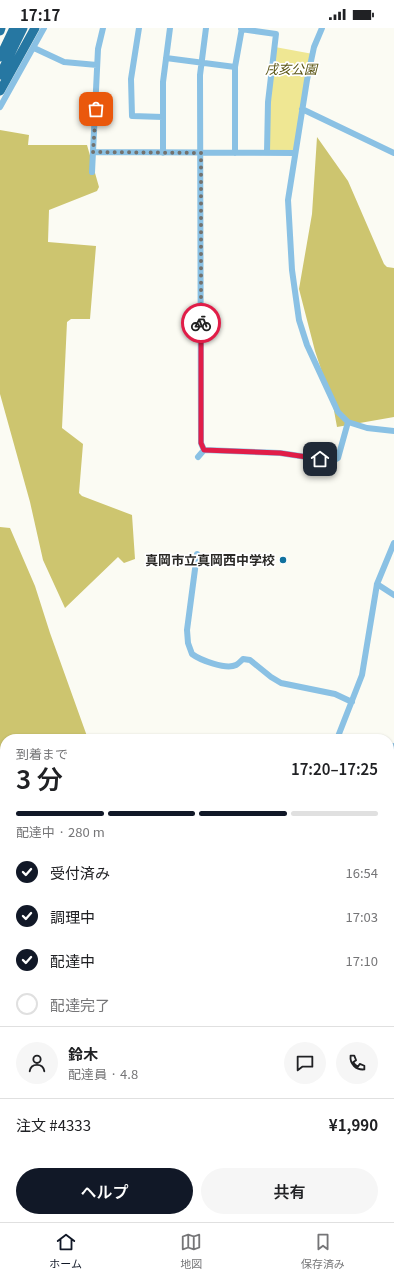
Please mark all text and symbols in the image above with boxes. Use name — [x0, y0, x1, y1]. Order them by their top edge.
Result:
text: 17:17 — [20, 4, 60, 25]
park label: 戌亥公園 — [265, 59, 319, 78]
pin — [79, 92, 113, 126]
icon: bag — [85, 98, 107, 120]
courier — [181, 303, 221, 343]
icon: bike — [190, 312, 212, 334]
pin — [303, 442, 337, 476]
icon: home — [309, 448, 331, 470]
place label: 真岡市立真岡西中学校 — [145, 550, 275, 569]
marker: 真岡市立真岡西中学校 — [278, 555, 288, 565]
text: 到着まで — [16, 744, 68, 763]
text: 17:20–17:25 — [291, 758, 378, 779]
text: 3 分 — [16, 759, 63, 796]
text: 配達中 · 280 m — [16, 822, 105, 841]
icon: check — [16, 861, 38, 883]
text: 受付済み — [50, 862, 110, 883]
text: 16:54 — [346, 863, 378, 882]
icon: check — [16, 905, 38, 927]
text: 調理中 — [50, 906, 95, 927]
text: 17:03 — [346, 907, 378, 926]
icon: check — [16, 949, 38, 971]
text: 配達中 — [50, 950, 95, 971]
text: 17:10 — [346, 951, 378, 970]
text: 配達完了 — [50, 994, 110, 1015]
button: person — [16, 1042, 58, 1084]
button: chat — [284, 1042, 326, 1084]
button: phone — [336, 1042, 378, 1084]
text: 鈴木 — [68, 1043, 98, 1064]
text: 配達員 · 4.8 — [68, 1064, 138, 1083]
text: 注文 #4333 — [16, 1114, 91, 1135]
text: ¥1,990 — [329, 1114, 378, 1135]
button: ヘルプ — [16, 1168, 193, 1214]
button: 共有 — [201, 1168, 378, 1214]
tab: ホーム — [49, 1231, 82, 1271]
tab: 地図 — [180, 1231, 202, 1271]
tab: 保存済み — [301, 1231, 345, 1271]

